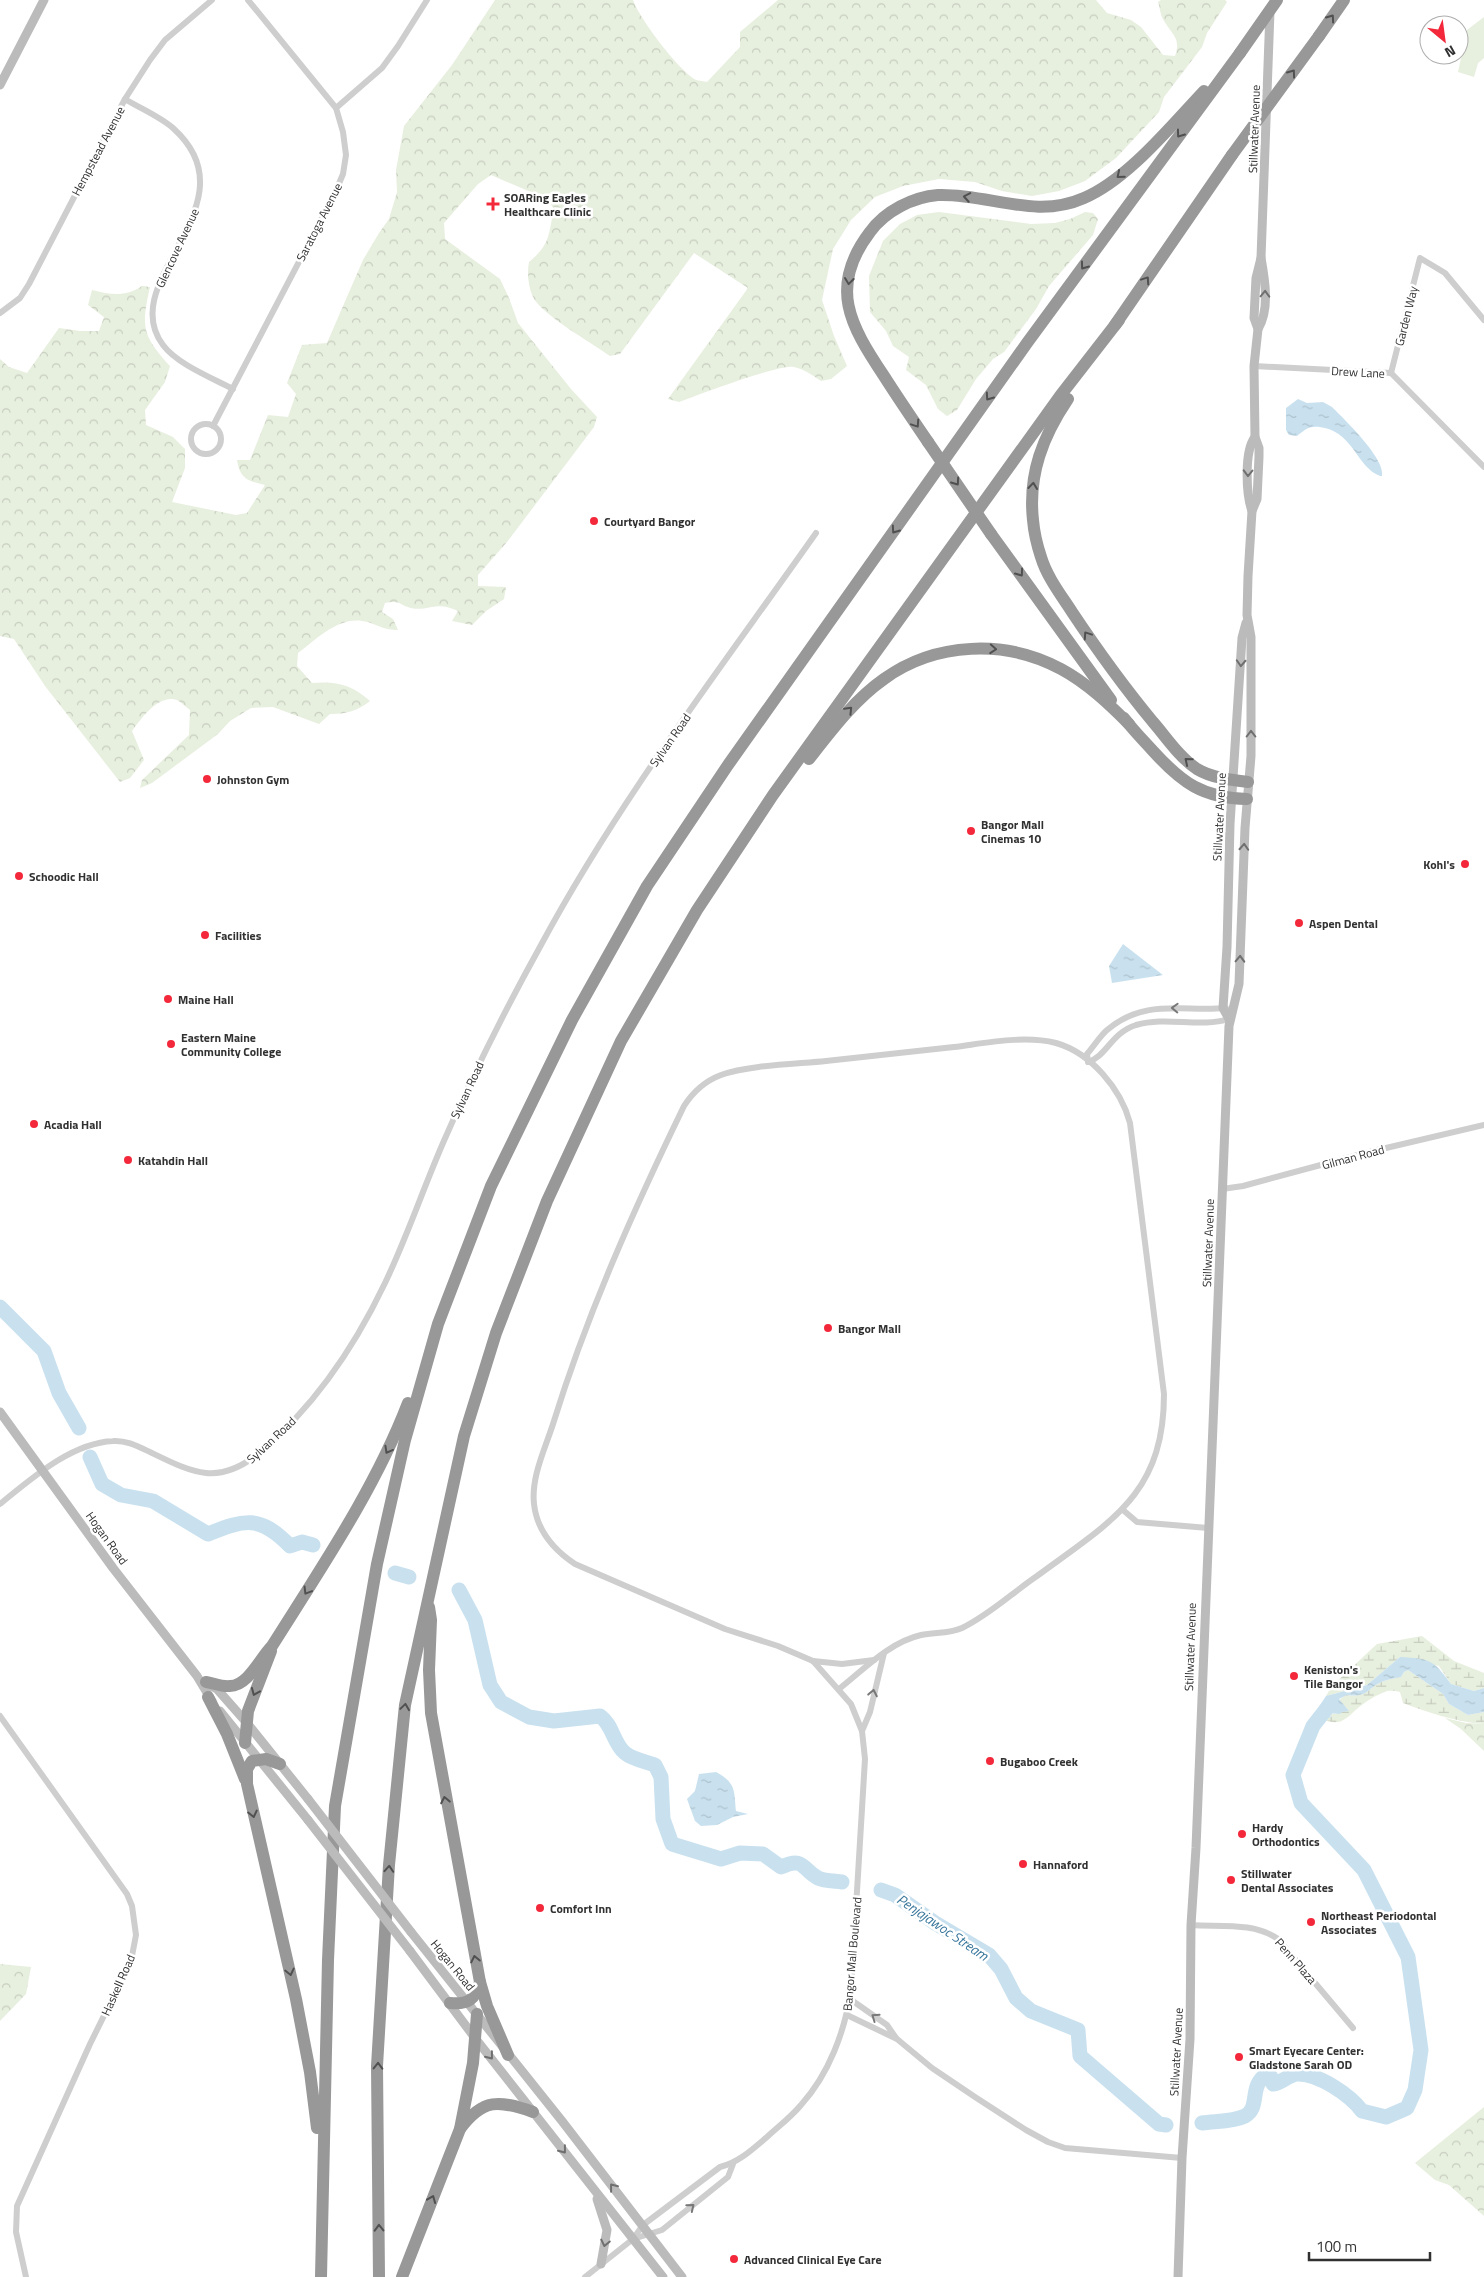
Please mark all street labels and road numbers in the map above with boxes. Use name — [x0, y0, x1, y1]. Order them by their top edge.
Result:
street label: Stillwater Avenue — [1243, 84, 1265, 174]
street label: Hempstead Avenue — [66, 103, 130, 199]
street label: Saratoga Avenue — [291, 180, 347, 264]
street label: Glencove Avenue — [150, 205, 204, 291]
street label: Garden Way — [1389, 284, 1423, 348]
street label: Drew Lane — [1331, 361, 1385, 383]
street label: Sylvan Road — [645, 709, 695, 771]
street label: Stillwater Avenue — [1207, 772, 1231, 862]
street label: Sylvan Road — [445, 1058, 489, 1122]
street label: Gilman Road — [1320, 1140, 1386, 1174]
street label: Stillwater Avenue — [1197, 1198, 1219, 1288]
street label: Sylvan Road — [242, 1412, 300, 1468]
street label: Hogan Road — [81, 1507, 133, 1569]
street label: Stillwater Avenue — [1179, 1602, 1201, 1692]
street label: Bangor Mall Boulevard — [838, 1896, 866, 2012]
street label: Penn Plaza — [1270, 1934, 1322, 1988]
street label: Hogan Road — [426, 1935, 480, 1995]
street label: Haskell Road — [96, 1951, 140, 2019]
street label: Stillwater Avenue — [1164, 2007, 1188, 2097]

